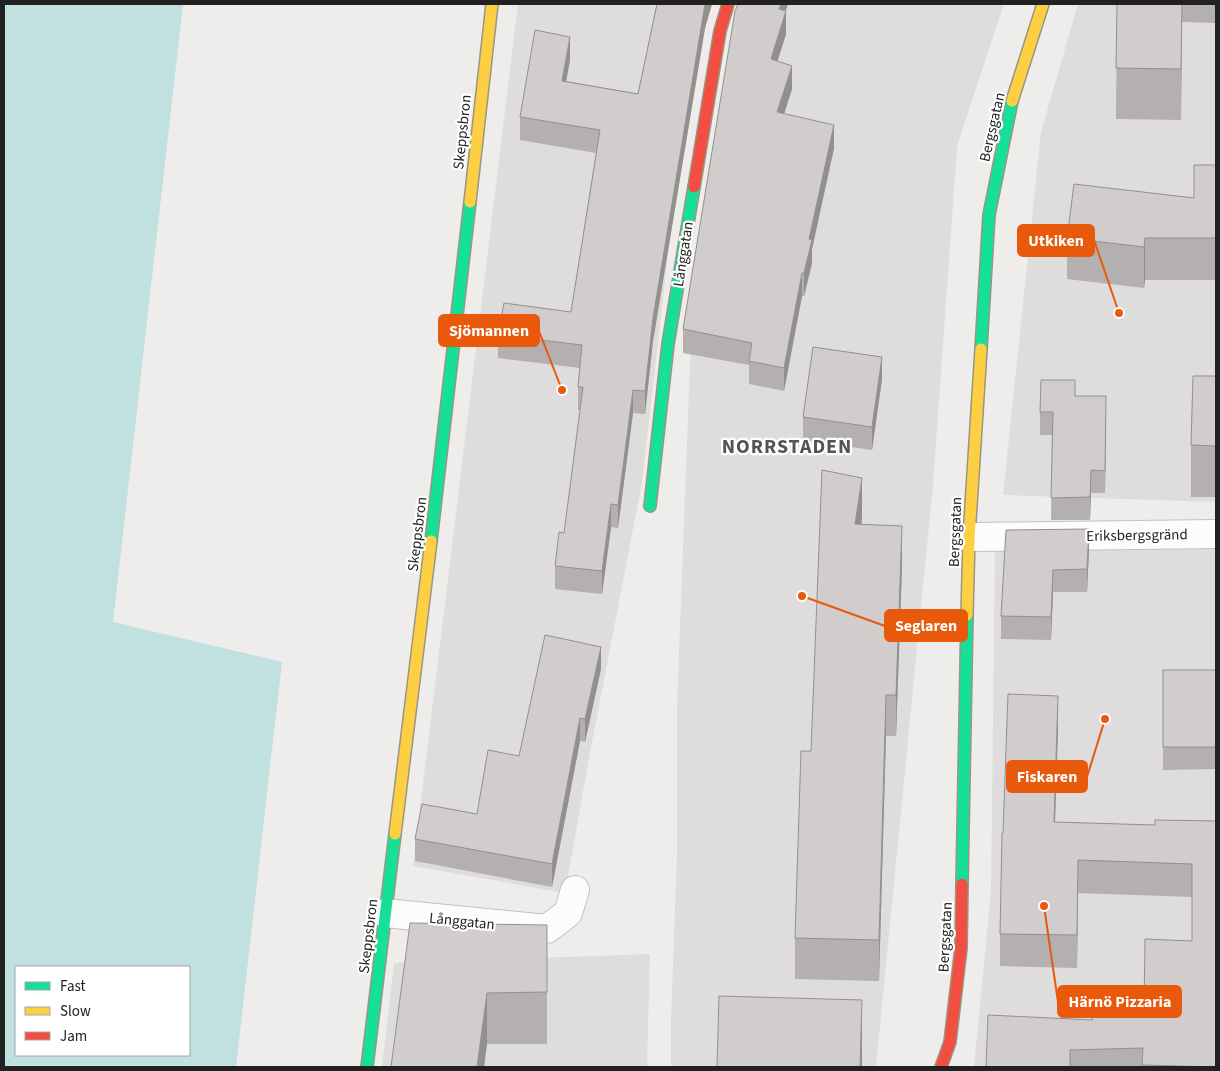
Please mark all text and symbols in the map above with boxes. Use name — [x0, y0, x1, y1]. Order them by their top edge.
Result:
street label: Bergsgatan — [974, 90, 1011, 164]
street label: Skeppsbron — [448, 94, 477, 171]
street label: Långgatan — [668, 220, 699, 288]
callout: Utkiken — [1018, 225, 1094, 256]
text: Utkiken — [1028, 230, 1084, 252]
callout: Sjömannen — [439, 315, 539, 346]
text: Sjömannen — [449, 320, 529, 342]
district label: NORRSTADEN — [722, 433, 852, 461]
street label: Skeppsbron — [402, 495, 433, 573]
street label: Bergsgatan — [944, 496, 967, 568]
street label: Eriksbergsgränd — [1086, 524, 1188, 547]
callout: Seglaren — [885, 610, 967, 641]
text: Seglaren — [895, 615, 957, 637]
callout: Fiskaren — [1007, 761, 1087, 792]
text: Fiskaren — [1017, 766, 1077, 788]
street label: Skeppsbron — [353, 897, 384, 975]
street label: Bergsgatan — [933, 901, 958, 973]
street label: Långgatan — [428, 908, 496, 935]
legend — [15, 966, 190, 1056]
text: Fast — [60, 976, 86, 997]
callout: Härnö Pizzaria — [1058, 986, 1181, 1017]
text: Härnö Pizzaria — [1069, 991, 1171, 1013]
text: Slow — [60, 1001, 91, 1022]
text: Jam — [60, 1026, 87, 1047]

